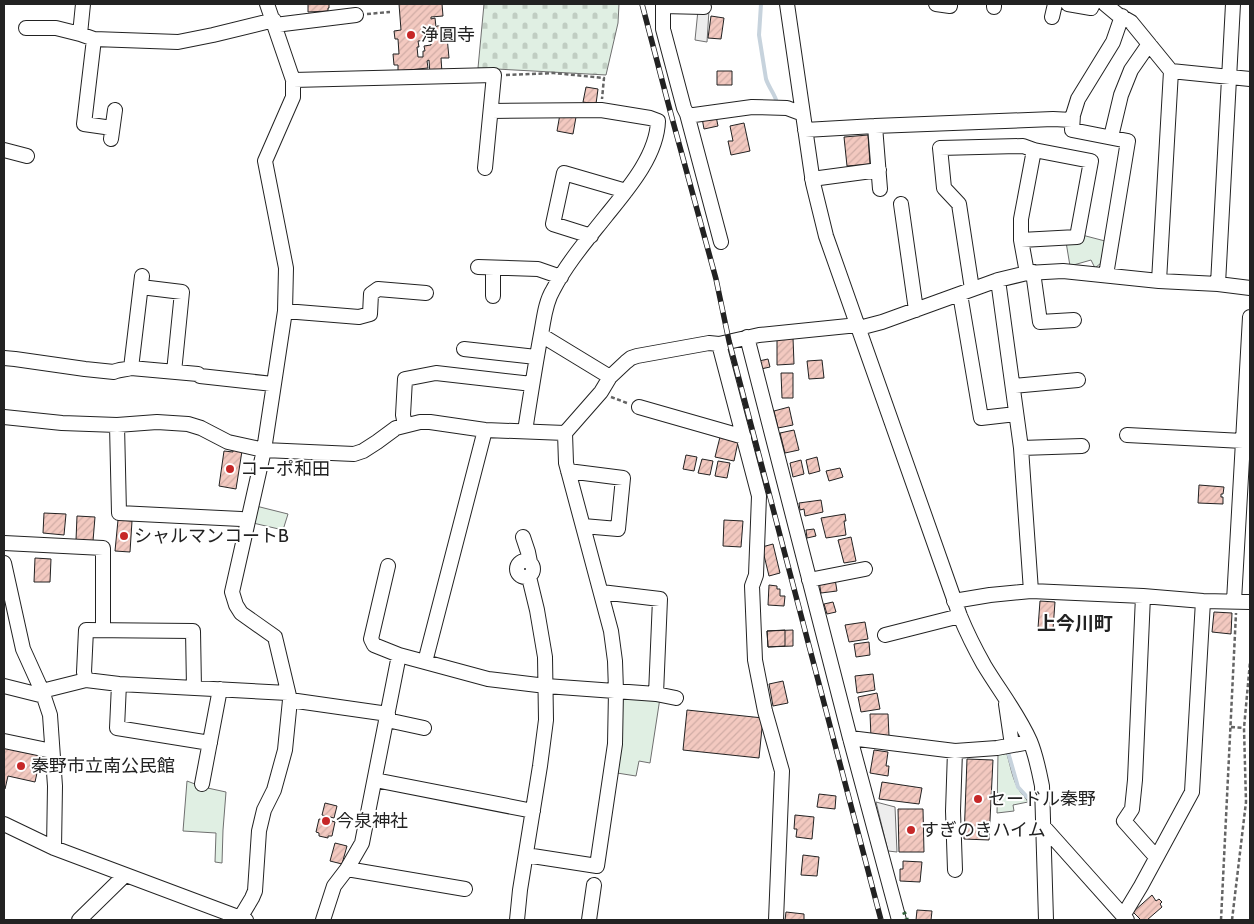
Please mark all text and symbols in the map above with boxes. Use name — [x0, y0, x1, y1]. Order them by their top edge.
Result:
place label: 浄圓寺 — [421, 24, 475, 46]
marker: 浄圓寺 — [405, 29, 417, 41]
place label: コーポ和田 — [240, 458, 330, 480]
marker: コーポ和田 — [224, 463, 236, 475]
place label: シャルマンコートB — [134, 525, 289, 547]
marker: シャルマンコートB — [118, 530, 130, 542]
district label: 上今川町 — [1037, 612, 1113, 635]
place label: 秦野市立南公民館 — [31, 755, 175, 777]
marker: 秦野市立南公民館 — [15, 760, 27, 772]
place label: セードル秦野 — [988, 788, 1096, 810]
marker: セードル秦野 — [972, 793, 984, 805]
place label: 今泉神社 — [336, 810, 408, 832]
marker: 今泉神社 — [320, 815, 332, 827]
place label: すぎのきハイム — [921, 819, 1046, 841]
marker: すぎのきハイム — [905, 824, 917, 836]

